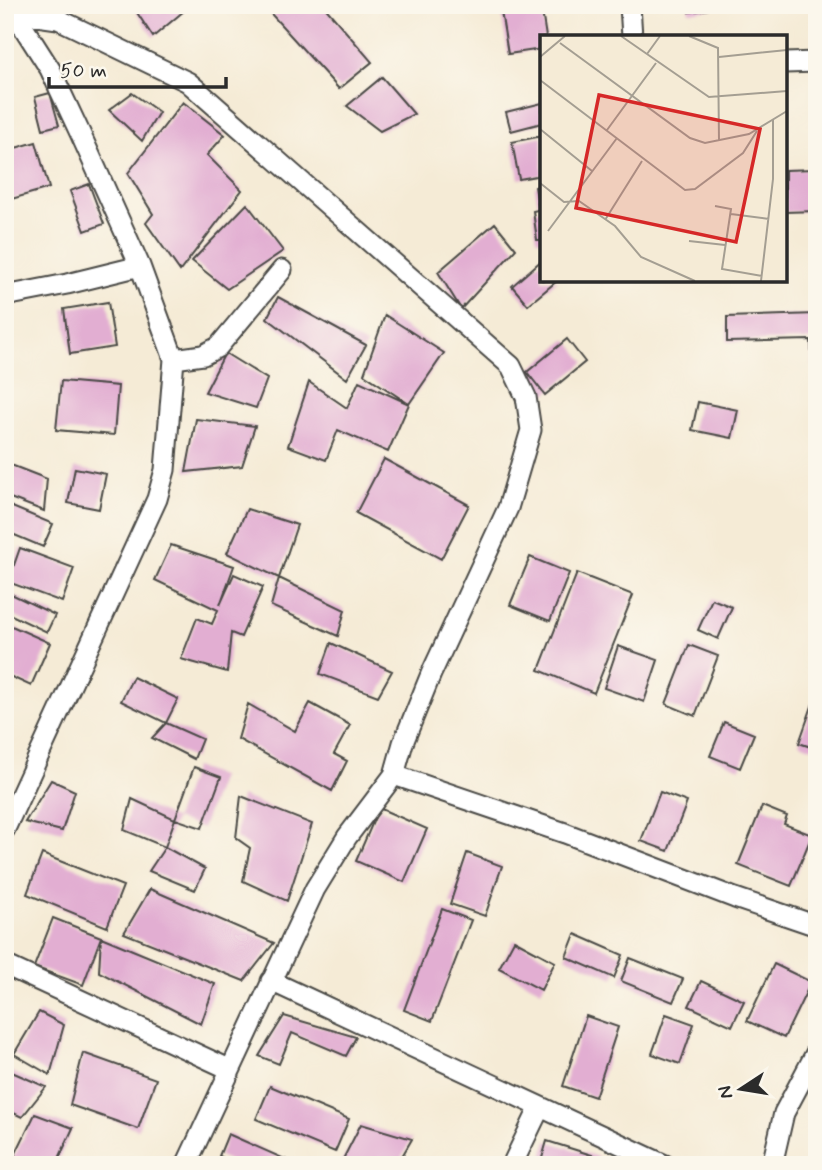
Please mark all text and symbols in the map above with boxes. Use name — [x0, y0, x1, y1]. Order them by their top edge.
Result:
inset map — [540, 35, 787, 282]
scale bar — [49, 46, 226, 90]
text: 50 m — [60, 57, 107, 85]
north arrow — [706, 1054, 776, 1124]
text: N — [712, 1083, 739, 1101]

